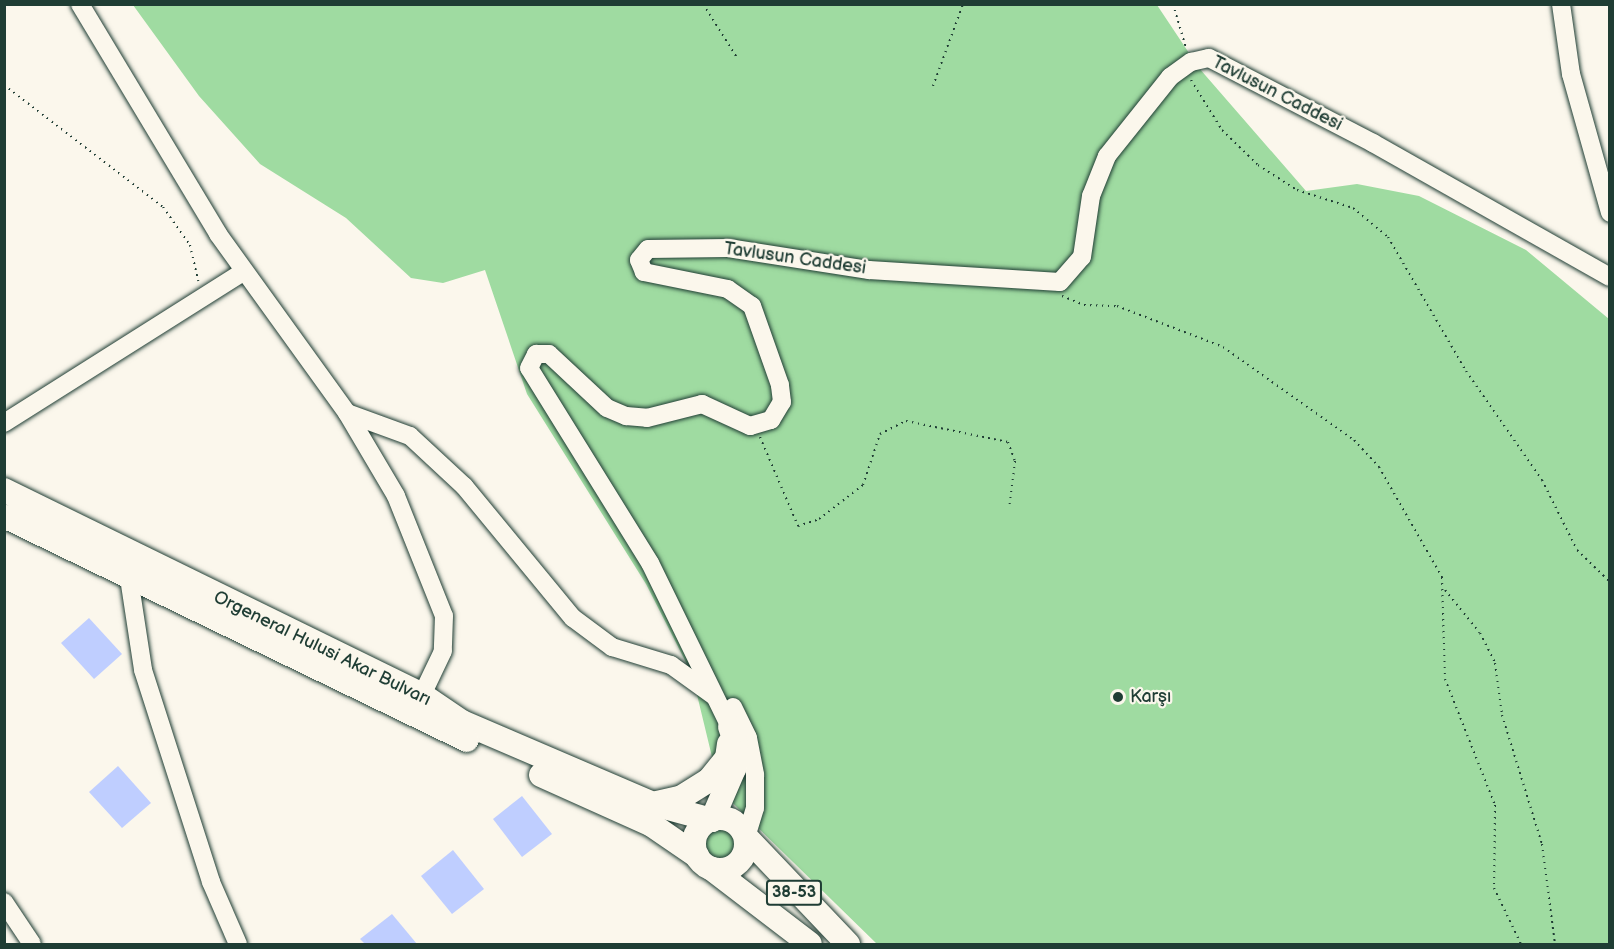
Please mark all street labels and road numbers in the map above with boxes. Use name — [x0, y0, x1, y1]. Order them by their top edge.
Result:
street label: Tavlusun Caddesi — [1208, 52, 1346, 136]
street label: Tavlusun Caddesi — [723, 238, 867, 280]
street label: Orgeneral Hulusi Akar Bulvarı — [210, 587, 434, 711]
road number: 38-53 — [766, 880, 822, 906]

